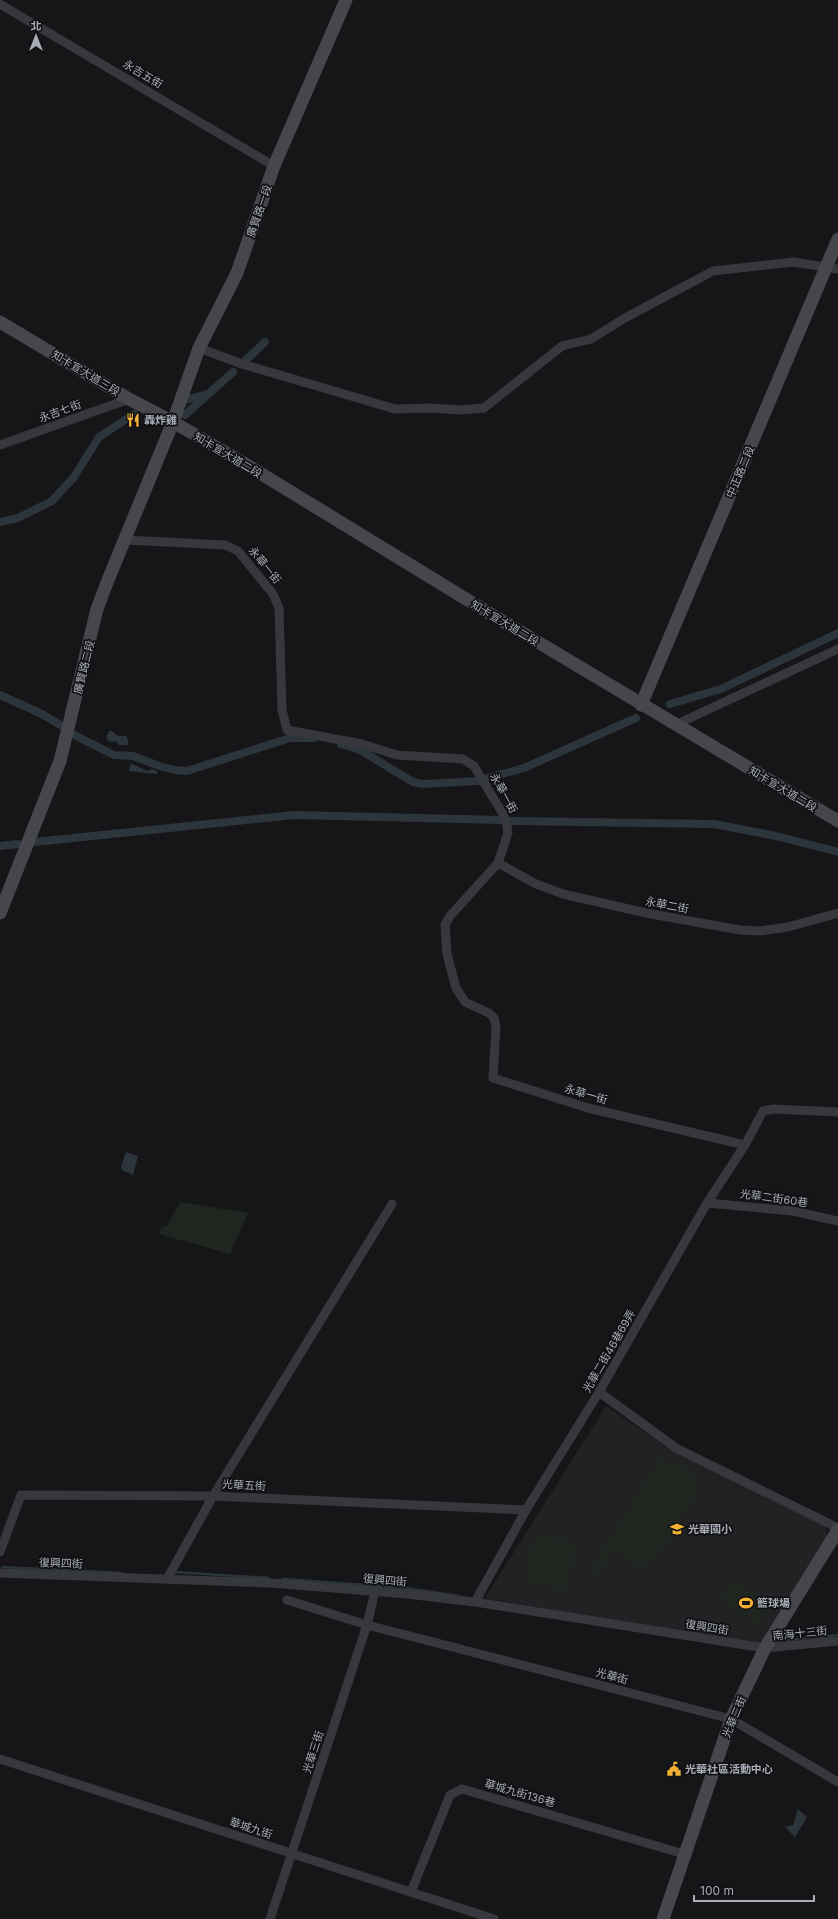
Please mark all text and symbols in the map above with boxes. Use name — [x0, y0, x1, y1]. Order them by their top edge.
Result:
north arrow — [16, 16, 56, 56]
text: 北 — [31, 19, 42, 33]
street label: 永吉五街 — [121, 57, 165, 91]
street label: 廣賢路一段 — [243, 183, 275, 239]
street label: 知卡宣大道三段 — [49, 347, 123, 399]
street label: 永吉七街 — [37, 397, 83, 425]
restaurant icon: 轟炸雞 — [125, 412, 141, 428]
place label: 轟炸雞 — [144, 413, 177, 427]
street label: 知卡宣大道二段 — [191, 429, 265, 481]
street label: 中正路二段 — [723, 444, 757, 500]
street label: 永華一街 — [246, 543, 284, 587]
street label: 知卡宣大道二段 — [468, 597, 542, 649]
street label: 廣賢路二段 — [71, 639, 97, 695]
street label: 知卡宣大道二段 — [746, 763, 820, 815]
street label: 永華一街 — [487, 770, 521, 816]
street label: 永華二街 — [644, 894, 690, 916]
street label: 永華一街 — [563, 1081, 609, 1107]
street label: 光華二街60巷 — [739, 1186, 809, 1210]
street label: 光華二街46巷69弄 — [580, 1307, 638, 1395]
street label: 光華五街 — [222, 1477, 266, 1493]
school or university icon: 光華國小 — [669, 1521, 685, 1537]
place label: 光華國小 — [688, 1522, 732, 1536]
street label: 復興四街 — [39, 1555, 83, 1571]
street label: 復興四街 — [362, 1571, 408, 1589]
sports icon: 籃球場 — [738, 1595, 754, 1611]
place label: 籃球場 — [757, 1596, 790, 1610]
street label: 復興四街 — [684, 1617, 730, 1637]
street label: 南海十三街 — [772, 1623, 828, 1643]
street label: 光華街 — [594, 1665, 630, 1687]
street label: 光華二街 — [719, 1694, 749, 1740]
street label: 光華三街 — [300, 1729, 326, 1775]
public building icon: 光華社區活動中心 — [666, 1761, 682, 1777]
place label: 光華社區活動中心 — [685, 1762, 773, 1776]
street label: 華城九街136巷 — [483, 1776, 557, 1810]
street label: 華城九街 — [228, 1815, 274, 1841]
scale bar — [694, 1877, 814, 1903]
text: 100 m — [700, 1883, 734, 1898]

